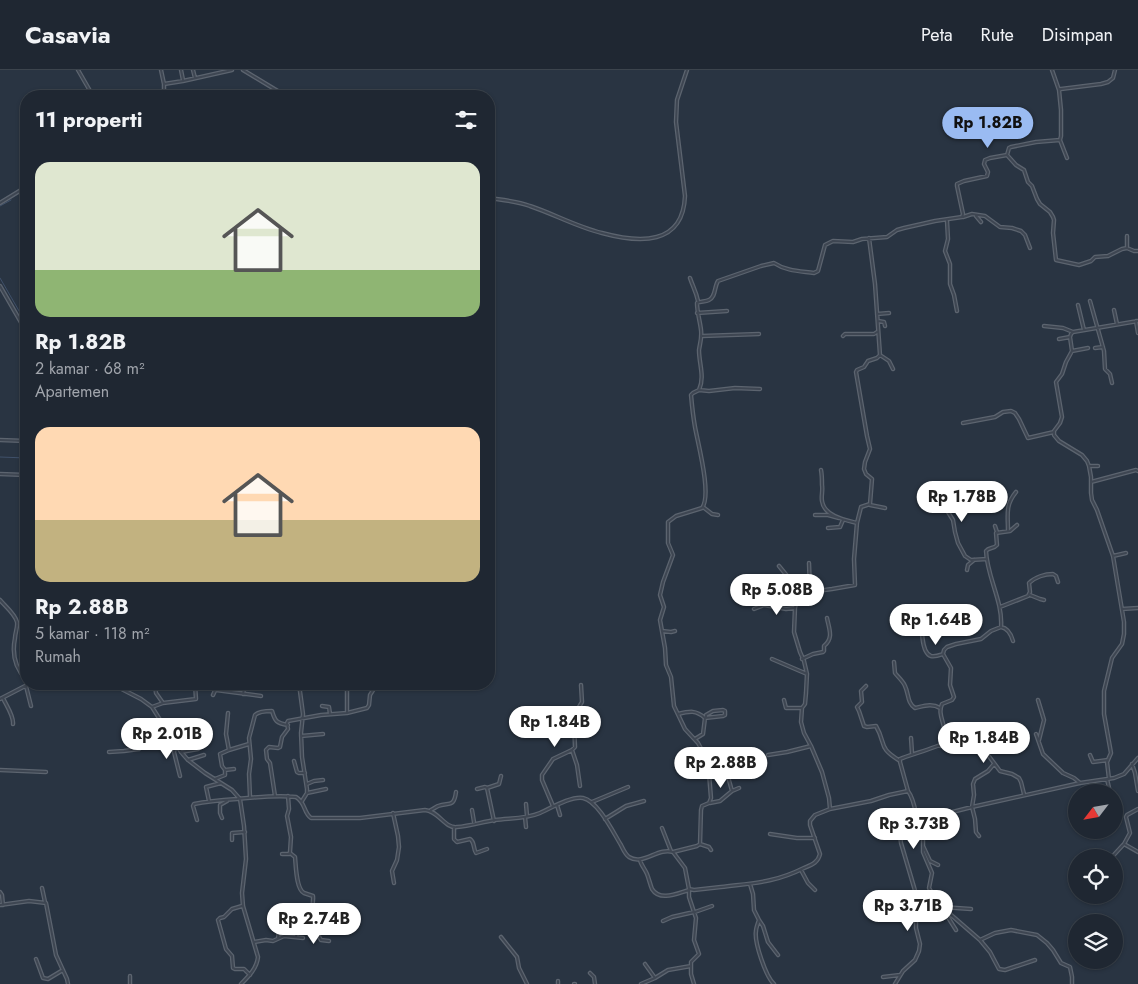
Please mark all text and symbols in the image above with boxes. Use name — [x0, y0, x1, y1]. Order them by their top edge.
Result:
text: Casavia — [25, 17, 111, 52]
text: Peta — [921, 22, 953, 48]
text: Rute — [981, 22, 1014, 48]
text: Disimpan — [1042, 22, 1113, 48]
text: 11 properti — [35, 105, 142, 135]
icon: filters — [452, 106, 480, 134]
pin: Rp 1.82B — [936, 106, 1040, 149]
text: Rp 1.82B — [953, 111, 1023, 134]
icon: home — [213, 195, 303, 285]
text: Rp 1.82B — [35, 327, 126, 357]
text: 2 kamar · 68 m² — [35, 357, 144, 380]
text: Apartemen — [35, 380, 109, 403]
icon: home — [213, 460, 303, 550]
pin: Rp 1.78B — [910, 480, 1014, 523]
text: Rp 1.78B — [928, 485, 996, 508]
pin: Rp 5.08B — [725, 574, 829, 616]
text: Rp 5.08B — [741, 578, 813, 601]
text: Rp 2.88B — [35, 592, 129, 622]
pin: Rp 1.64B — [884, 604, 988, 646]
text: Rp 1.64B — [901, 608, 971, 631]
text: 5 kamar · 118 m² — [35, 622, 150, 645]
text: Rumah — [35, 645, 81, 668]
pin: Rp 1.84B — [503, 706, 607, 748]
text: Rp 1.84B — [520, 710, 590, 733]
pin: Rp 2.01B — [115, 718, 219, 760]
text: Rp 2.01B — [132, 722, 202, 745]
pin: Rp 1.84B — [932, 722, 1036, 764]
text: Rp 1.84B — [949, 726, 1019, 749]
pin: Rp 2.88B — [669, 746, 773, 789]
text: Rp 2.88B — [685, 751, 757, 774]
north arrow — [1068, 784, 1122, 839]
map controls — [1068, 784, 1123, 969]
pin: Rp 3.73B — [862, 808, 966, 850]
text: Rp 3.73B — [879, 812, 949, 835]
button: locate — [1068, 849, 1123, 904]
pin: Rp 3.71B — [856, 890, 960, 932]
text: Rp 3.71B — [874, 894, 942, 917]
pin: Rp 2.74B — [262, 902, 366, 945]
text: Rp 2.74B — [278, 907, 350, 930]
button: layers — [1068, 914, 1123, 969]

